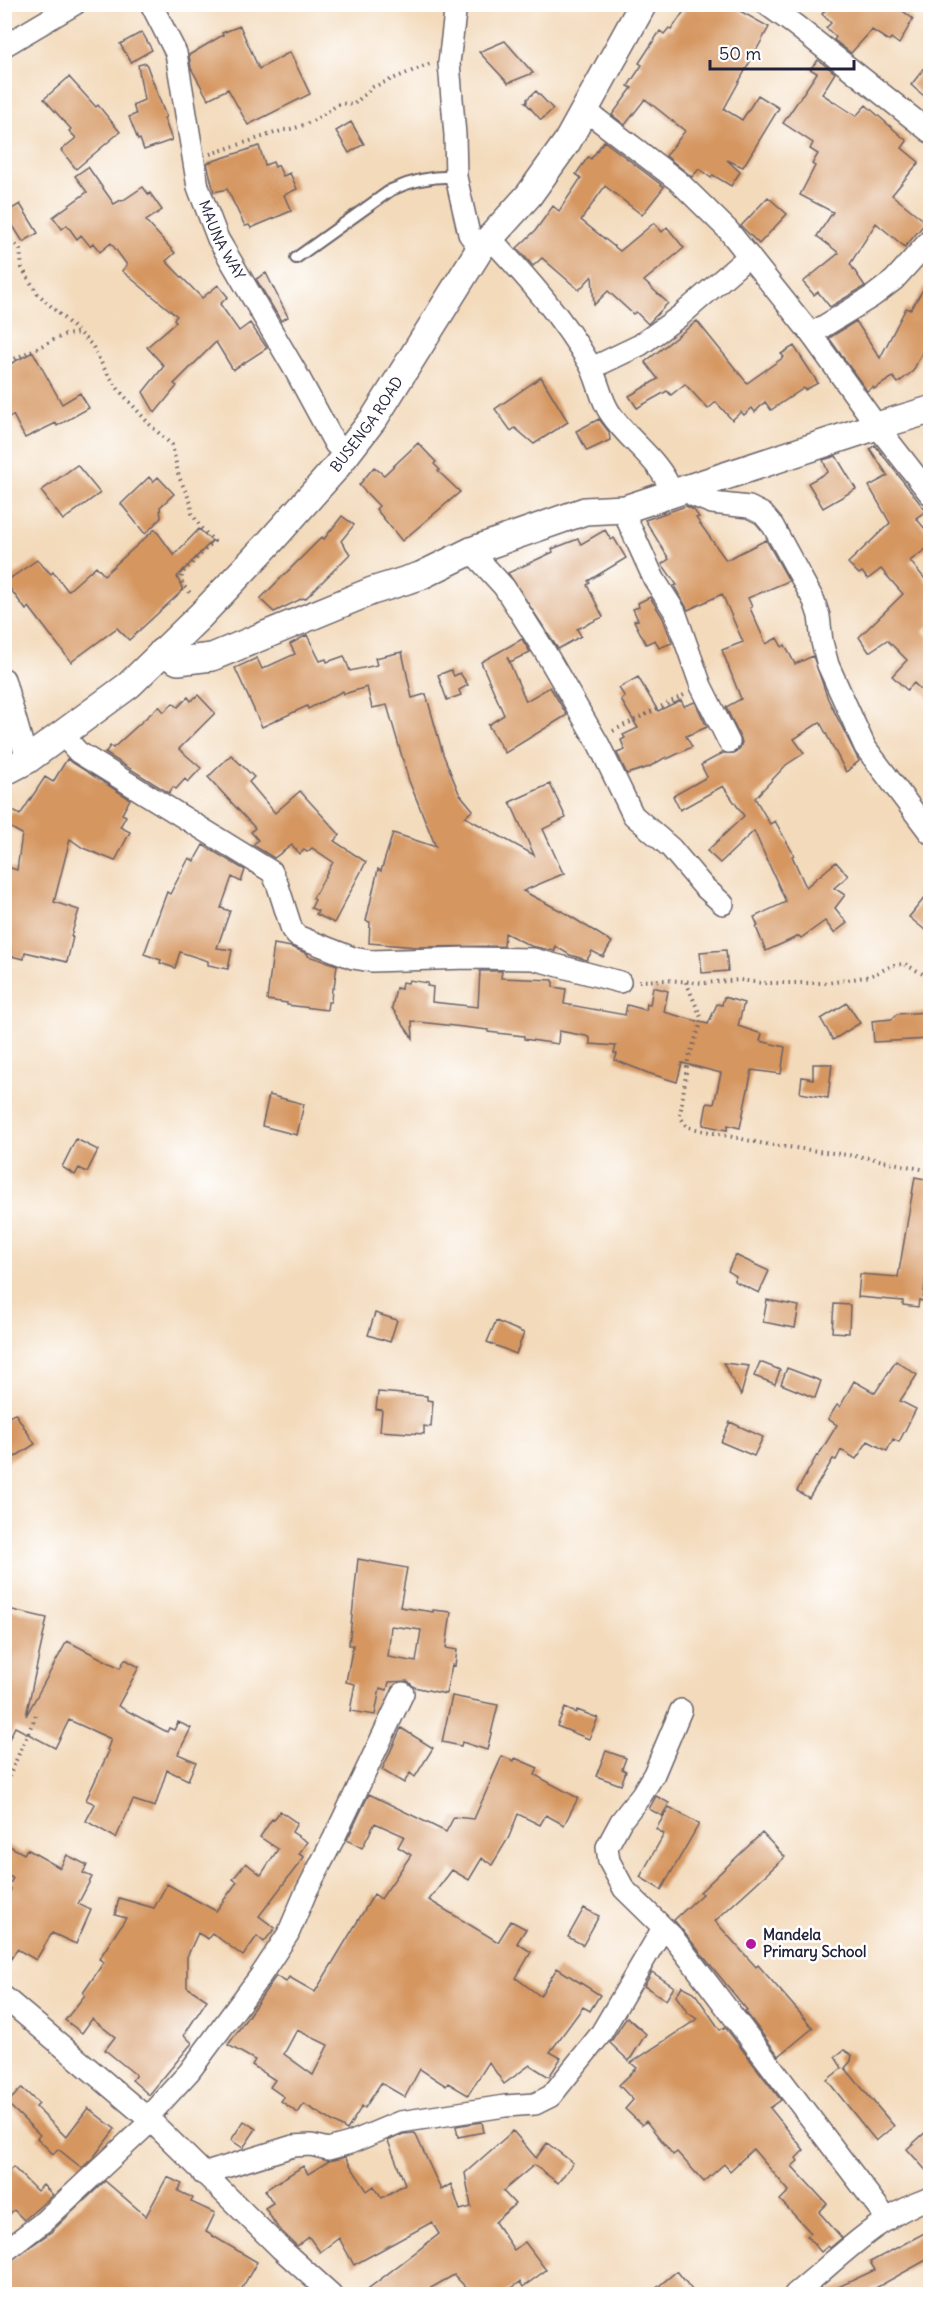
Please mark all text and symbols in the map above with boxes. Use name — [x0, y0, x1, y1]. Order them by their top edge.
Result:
scale bar — [710, 33, 854, 71]
text: 50 m — [719, 42, 761, 65]
street label: MAUNA WAY — [195, 197, 250, 284]
street label: BUSENGA ROAD — [326, 373, 407, 476]
place label: Mandela Primary School — [763, 1925, 866, 1962]
marker: Mandela Primary School — [744, 1937, 758, 1951]

